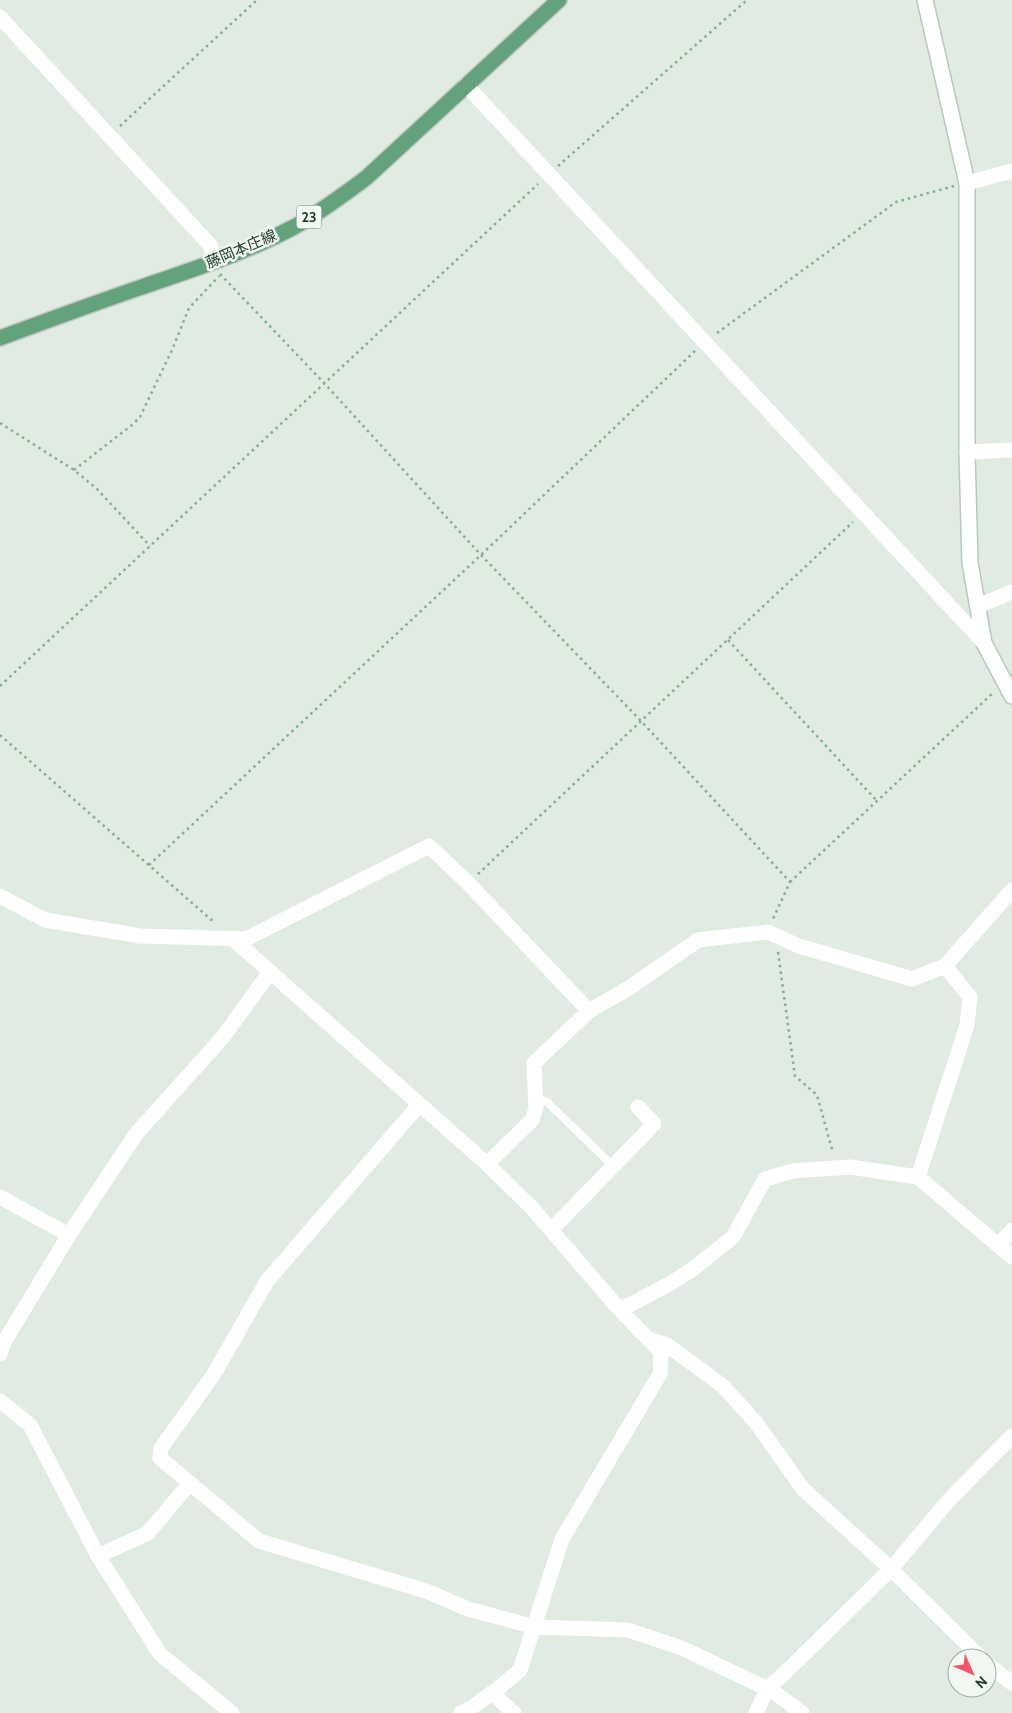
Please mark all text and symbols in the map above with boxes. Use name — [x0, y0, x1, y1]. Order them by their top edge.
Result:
road number: 23 — [296, 206, 322, 228]
street label: 藤岡本庄線 — [203, 226, 279, 272]
north arrow — [947, 1648, 997, 1698]
text: N — [971, 1672, 991, 1692]

